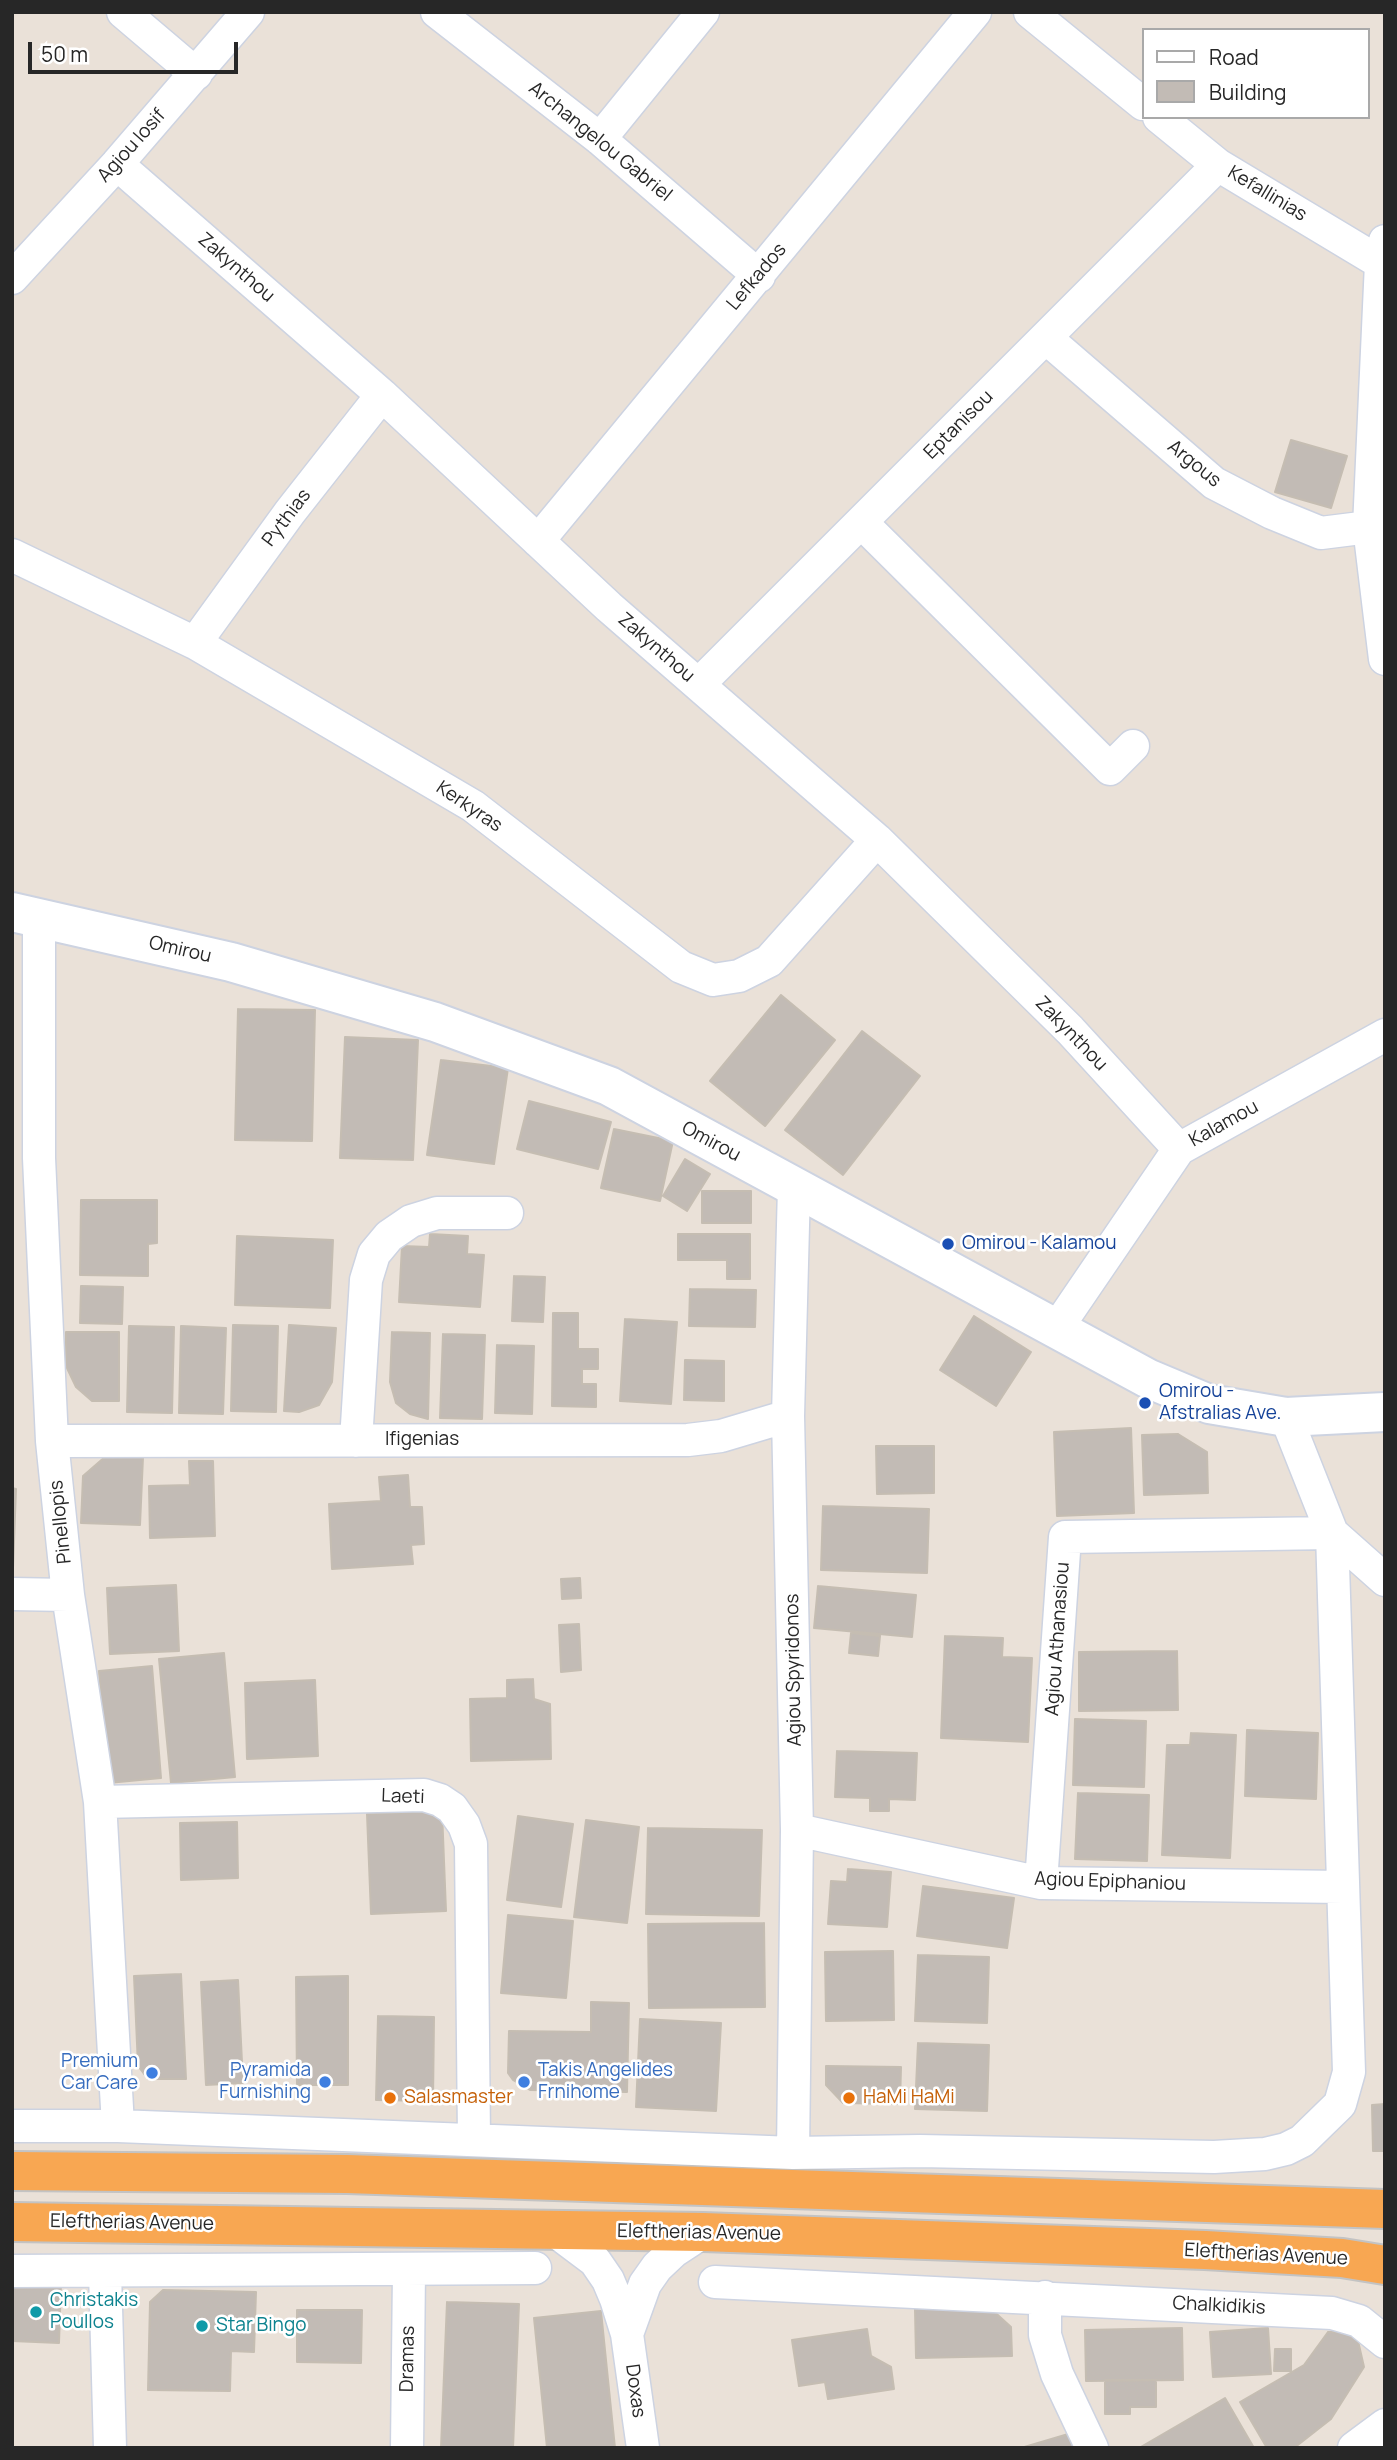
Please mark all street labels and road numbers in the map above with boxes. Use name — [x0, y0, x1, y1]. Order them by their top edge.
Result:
street label: Archangelou Gabriel — [524, 77, 676, 207]
street label: Agiou Iosif — [93, 105, 171, 187]
street label: Kefallinias — [1223, 162, 1311, 226]
street label: Zakynthou — [193, 228, 279, 308]
street label: Lefkados — [722, 239, 792, 315]
street label: Eptanisou — [920, 386, 998, 464]
street label: Argous — [1163, 436, 1225, 492]
street label: Pythias — [258, 485, 316, 551]
street label: Zakynthou — [613, 608, 699, 688]
street label: Kerkyras — [432, 777, 506, 837]
street label: Omirou — [147, 932, 213, 968]
street label: Zakynthou — [1030, 992, 1112, 1076]
street label: Kalamou — [1186, 1096, 1262, 1152]
street label: Omirou — [678, 1117, 744, 1167]
street label: Ifigenias — [385, 1429, 459, 1451]
street label: Pinellopis — [45, 1479, 77, 1565]
street label: Agiou Athanasiou — [1041, 1561, 1075, 1717]
street label: Agiou Spyridonos — [781, 1593, 807, 1747]
street label: Laeti — [381, 1785, 425, 1809]
street label: Agiou Epiphaniou — [1034, 1868, 1186, 1896]
street label: Eleftherias Avenue — [50, 2210, 214, 2236]
street label: Eleftherias Avenue — [617, 2220, 781, 2246]
street label: Eleftherias Avenue — [1184, 2239, 1348, 2271]
street label: Chalkidikis — [1172, 2292, 1266, 2320]
street label: Dramas — [396, 2326, 420, 2392]
street label: Doxas — [620, 2363, 650, 2419]

